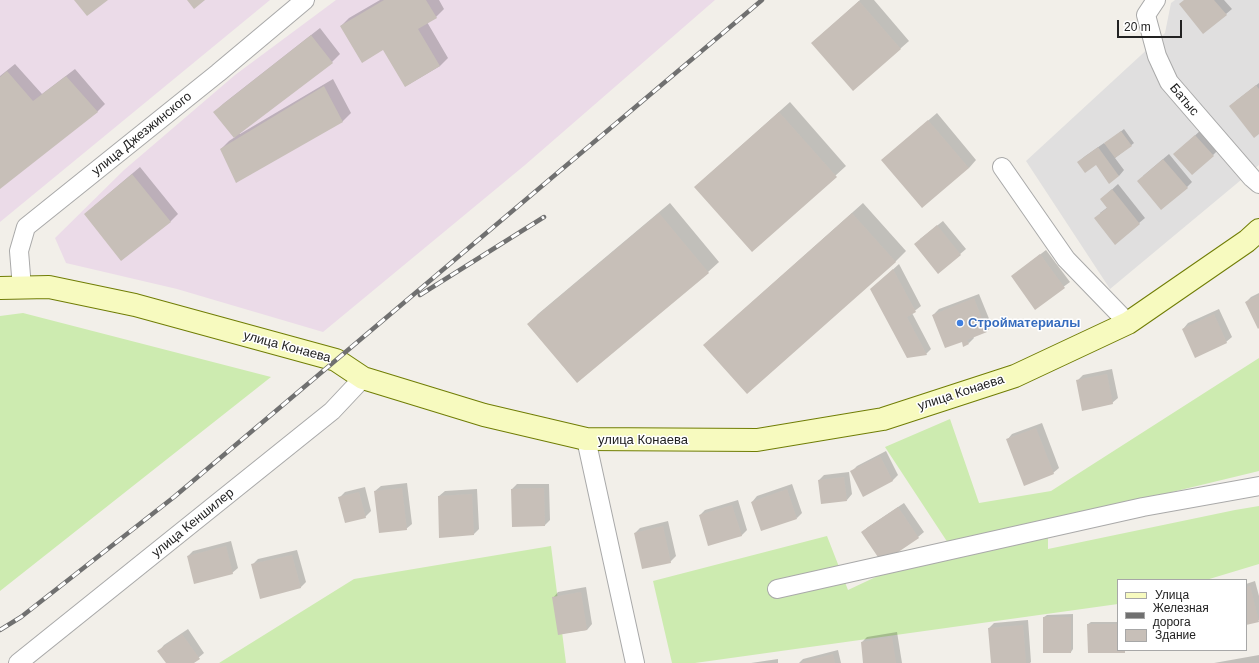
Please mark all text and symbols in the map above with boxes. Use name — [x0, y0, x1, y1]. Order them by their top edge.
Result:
scale bar — [1119, 12, 1184, 38]
text: 20 m — [1124, 20, 1151, 34]
street label: Батыс — [1166, 81, 1202, 119]
street label: улица Джезжинского — [89, 89, 195, 179]
place label: Стройматериалы — [968, 315, 1080, 331]
marker: Стройматериалы — [955, 318, 965, 328]
street label: улица Конаева — [242, 328, 332, 366]
street label: улица Конаева — [916, 372, 1006, 414]
street label: улица Конаева — [598, 432, 688, 448]
street label: улица Кеншилер — [149, 485, 237, 561]
legend — [1117, 579, 1247, 651]
text: Улица — [1155, 588, 1189, 602]
text: Железная дорога — [1153, 601, 1209, 629]
text: Здание — [1155, 628, 1196, 642]

